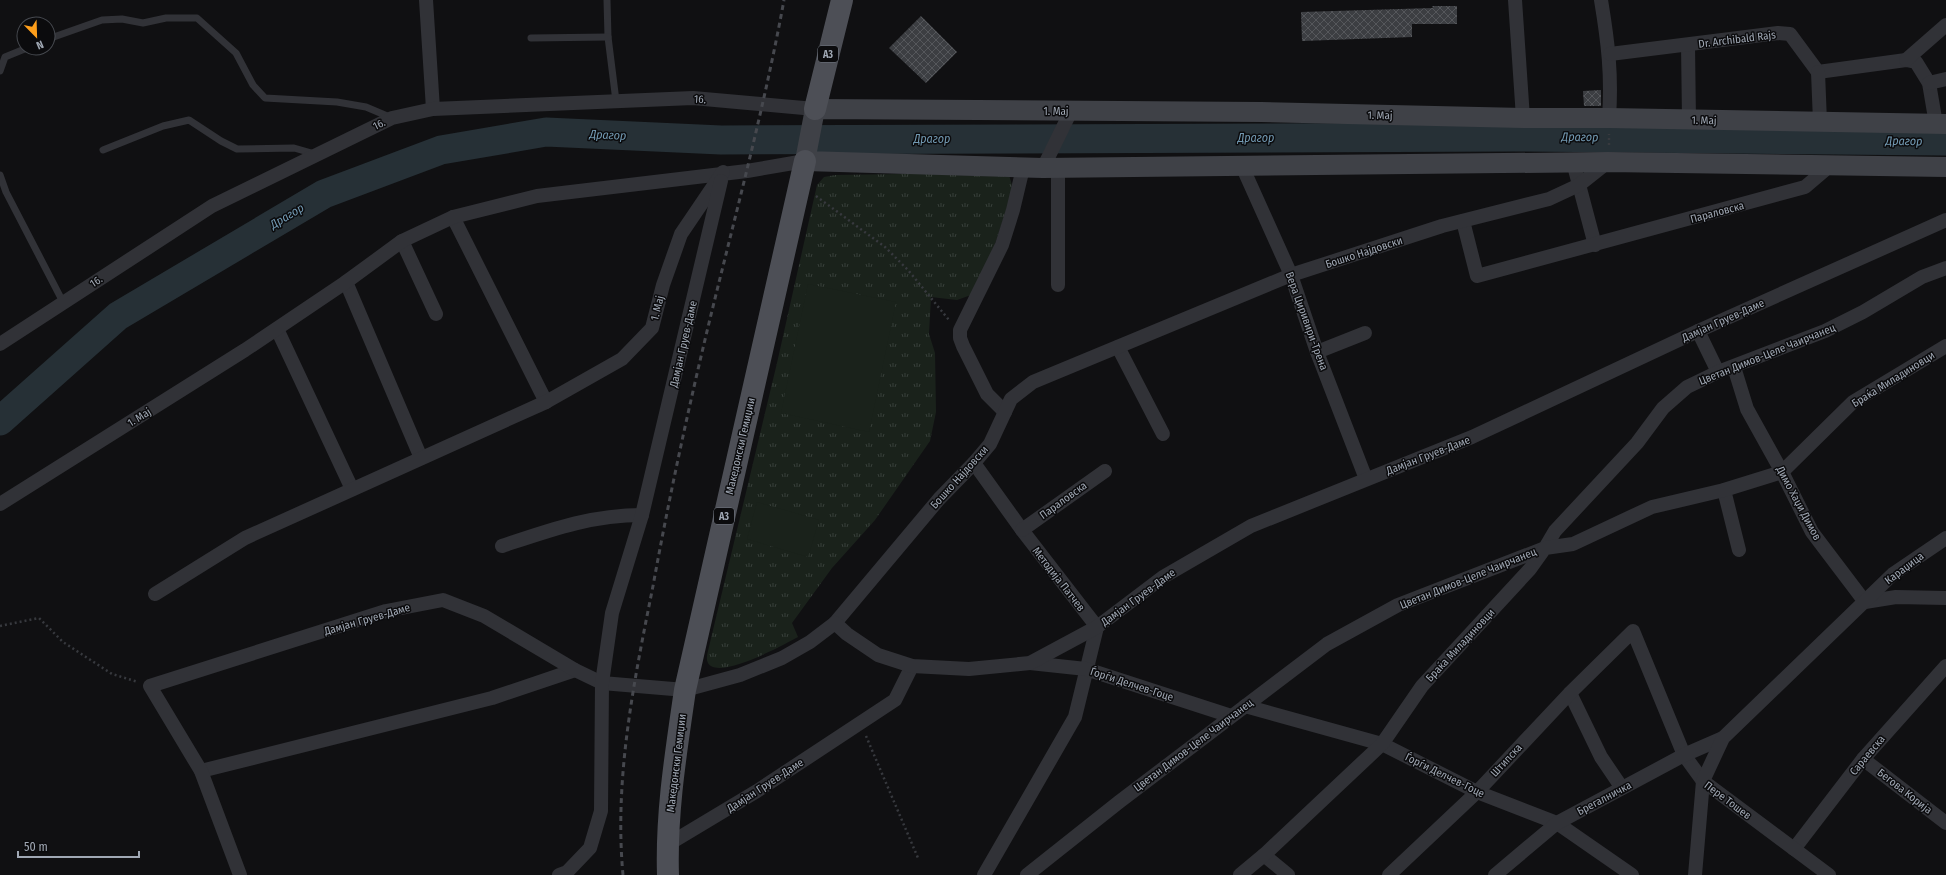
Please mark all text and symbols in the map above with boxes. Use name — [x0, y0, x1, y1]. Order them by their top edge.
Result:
north arrow — [16, 16, 56, 56]
street label: Dr. Archibald Rajs — [1698, 28, 1777, 51]
text: N — [34, 37, 45, 52]
road number: A3 — [818, 46, 838, 62]
street label: 16. — [693, 93, 706, 106]
street label: 1. Мај — [1043, 105, 1069, 118]
street label: 1. Мај — [1367, 109, 1393, 122]
street label: 1. Мај — [1691, 114, 1717, 127]
street label: 16. — [371, 116, 387, 133]
water label: Драгор — [588, 127, 627, 143]
water label: Драгор — [1561, 130, 1598, 144]
water label: Драгор — [1237, 131, 1274, 145]
water label: Драгор — [913, 132, 950, 146]
water label: Драгор — [1885, 134, 1922, 148]
street label: Параловска — [1689, 199, 1745, 226]
water label: Драгор — [267, 201, 306, 232]
street label: Бошко Најдовски — [1324, 234, 1404, 271]
street label: Вера Циривири-Трена — [1283, 270, 1330, 372]
street label: 16. — [88, 273, 105, 290]
street label: 1. Мај — [648, 294, 667, 322]
street label: Дамјан Груев-Даме — [1679, 296, 1766, 345]
street label: Дамјан Груев-Даме — [667, 299, 700, 390]
street label: Цветан Димов-Целе Чаирчанец — [1697, 321, 1837, 388]
street label: Браќа Миладиновци — [1850, 349, 1937, 410]
street label: Македонски Гемиџии — [723, 396, 758, 496]
street label: 1. Мај — [125, 405, 154, 430]
street label: Дамјан Груев-Даме — [1383, 433, 1472, 478]
street label: Бошко Најдовски — [928, 443, 991, 511]
street label: Димо Хаџи Димов — [1773, 463, 1824, 543]
street label: Параловска — [1037, 479, 1089, 522]
road number: A3 — [714, 508, 734, 524]
street label: Методија Патчев — [1030, 545, 1088, 614]
street label: Цветан Димов-Целе Чаирчанец — [1398, 545, 1538, 612]
street label: Караџица — [1882, 550, 1926, 587]
street label: Дамјан Груев-Даме — [1098, 566, 1178, 629]
street label: Дамјан Груев-Даме — [322, 601, 412, 638]
street label: Браќа Миладиновци — [1423, 606, 1498, 685]
street label: Ѓорѓи Делчев-Гоце — [1089, 664, 1175, 704]
street label: Цветан Димов-Целе Чаирчанец — [1131, 696, 1256, 795]
street label: Македонски Гемиџии — [664, 713, 689, 813]
street label: Сараевска — [1847, 733, 1888, 778]
street label: Штипска — [1488, 741, 1525, 780]
street label: Ѓорѓи Делчев-Гоце — [1403, 750, 1487, 800]
street label: Дамјан Груев-Даме — [724, 756, 806, 816]
street label: Бегова Корија — [1875, 766, 1935, 817]
street label: Брегалничка — [1575, 779, 1634, 818]
street label: Пере Тошев — [1702, 779, 1754, 822]
scale bar — [18, 833, 139, 859]
text: 50 m — [24, 840, 48, 854]

